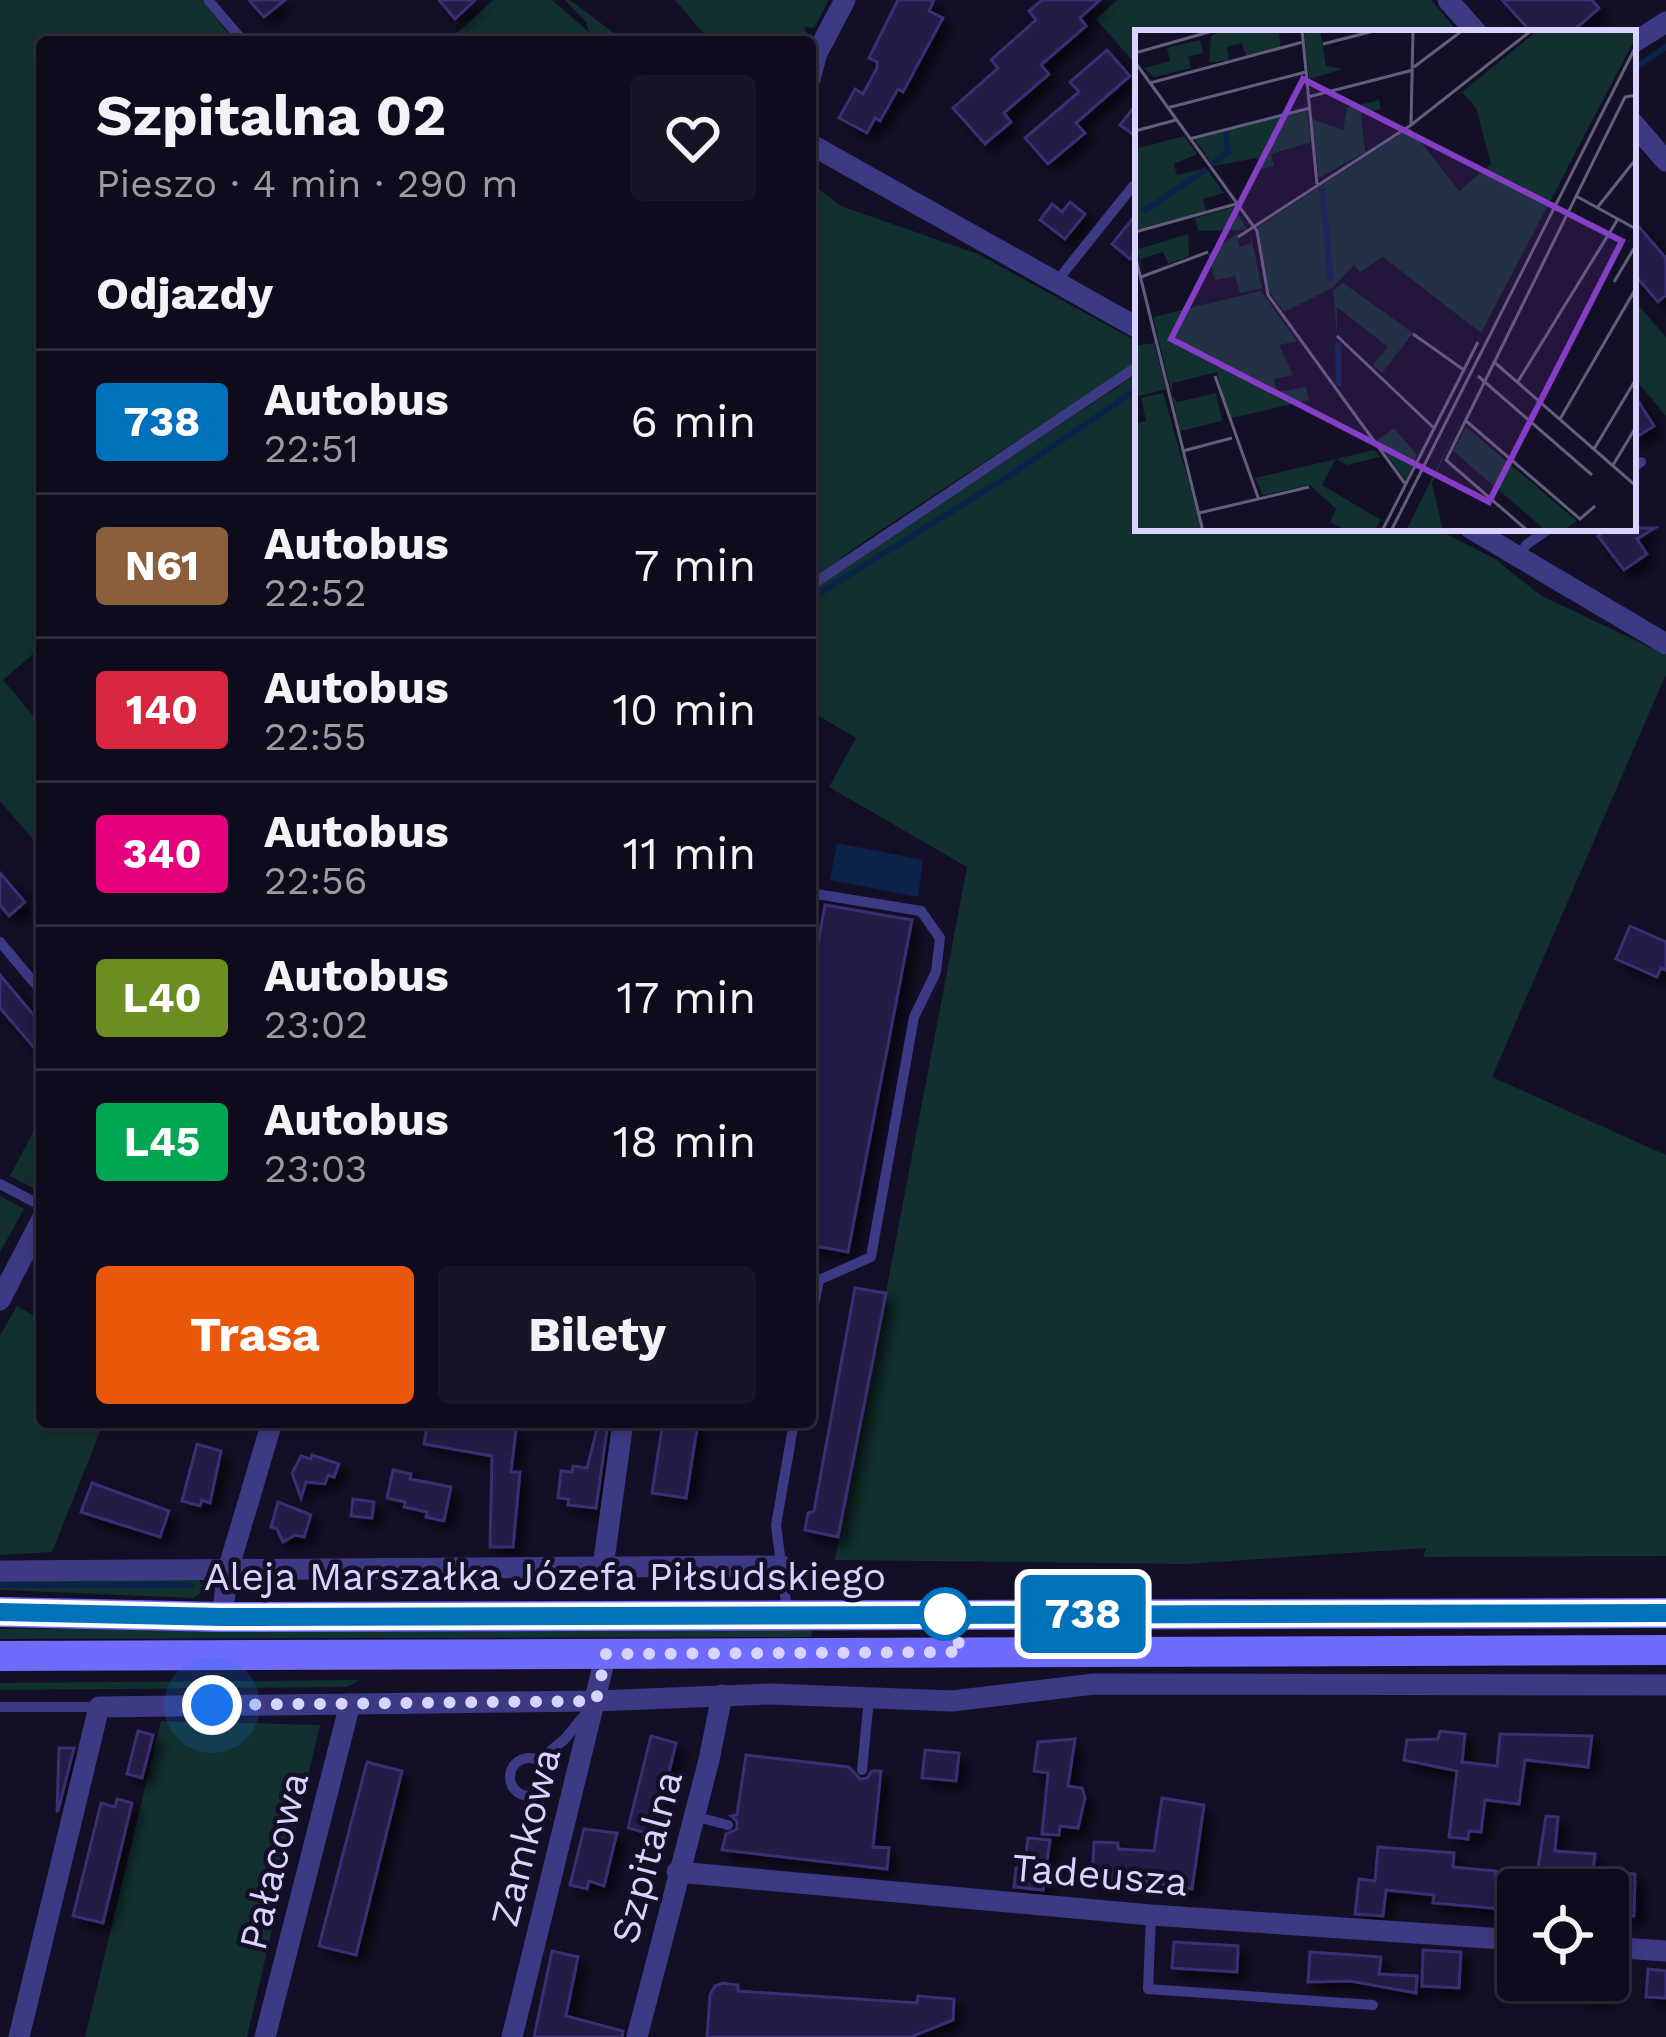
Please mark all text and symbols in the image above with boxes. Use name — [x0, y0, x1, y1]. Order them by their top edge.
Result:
inset map — [1135, 30, 1636, 531]
button: heart — [630, 75, 756, 201]
text: Szpitalna 02 — [96, 82, 446, 149]
text: Pieszo · 4 min · 290 m — [96, 161, 518, 206]
text: Odjazdy — [96, 267, 273, 320]
text: Autobus — [264, 373, 449, 426]
text: 6 min — [631, 395, 756, 448]
text: 738 — [124, 397, 200, 446]
text: 22:51 — [264, 426, 359, 471]
text: Autobus — [264, 517, 449, 570]
text: 7 min — [634, 539, 756, 592]
text: N61 — [125, 541, 199, 590]
text: 22:52 — [264, 570, 366, 615]
text: Autobus — [264, 661, 449, 714]
text: 10 min — [612, 683, 756, 736]
text: 140 — [126, 685, 198, 734]
text: 22:55 — [264, 714, 366, 759]
text: Autobus — [264, 805, 449, 858]
text: 11 min — [623, 827, 756, 880]
text: 340 — [122, 829, 202, 878]
text: 22:56 — [264, 858, 367, 903]
text: Autobus — [264, 949, 449, 1002]
text: 17 min — [616, 971, 756, 1024]
text: L40 — [122, 973, 202, 1022]
text: 23:02 — [264, 1002, 368, 1047]
text: Autobus — [264, 1093, 449, 1146]
text: 18 min — [613, 1115, 756, 1168]
text: L45 — [124, 1117, 200, 1166]
text: 23:03 — [264, 1146, 367, 1191]
button: Trasa — [96, 1266, 414, 1404]
button: Bilety — [438, 1266, 756, 1404]
street label: Aleja Marszałka Józefa Piłsudskiego — [204, 1554, 886, 1599]
line badge: 738 — [1014, 1575, 1152, 1653]
unlabelled marker — [920, 1589, 970, 1639]
text: 738 — [1045, 1589, 1121, 1638]
your location — [182, 1675, 242, 1735]
street label: Zamkowa — [482, 1743, 569, 1931]
street label: Szpitalna — [602, 1766, 691, 1948]
street label: Pałacowa — [230, 1768, 317, 1955]
street label: Tadeusza — [1010, 1844, 1190, 1905]
map controls — [1497, 1869, 1629, 2001]
button: locate — [1497, 1869, 1629, 2001]

